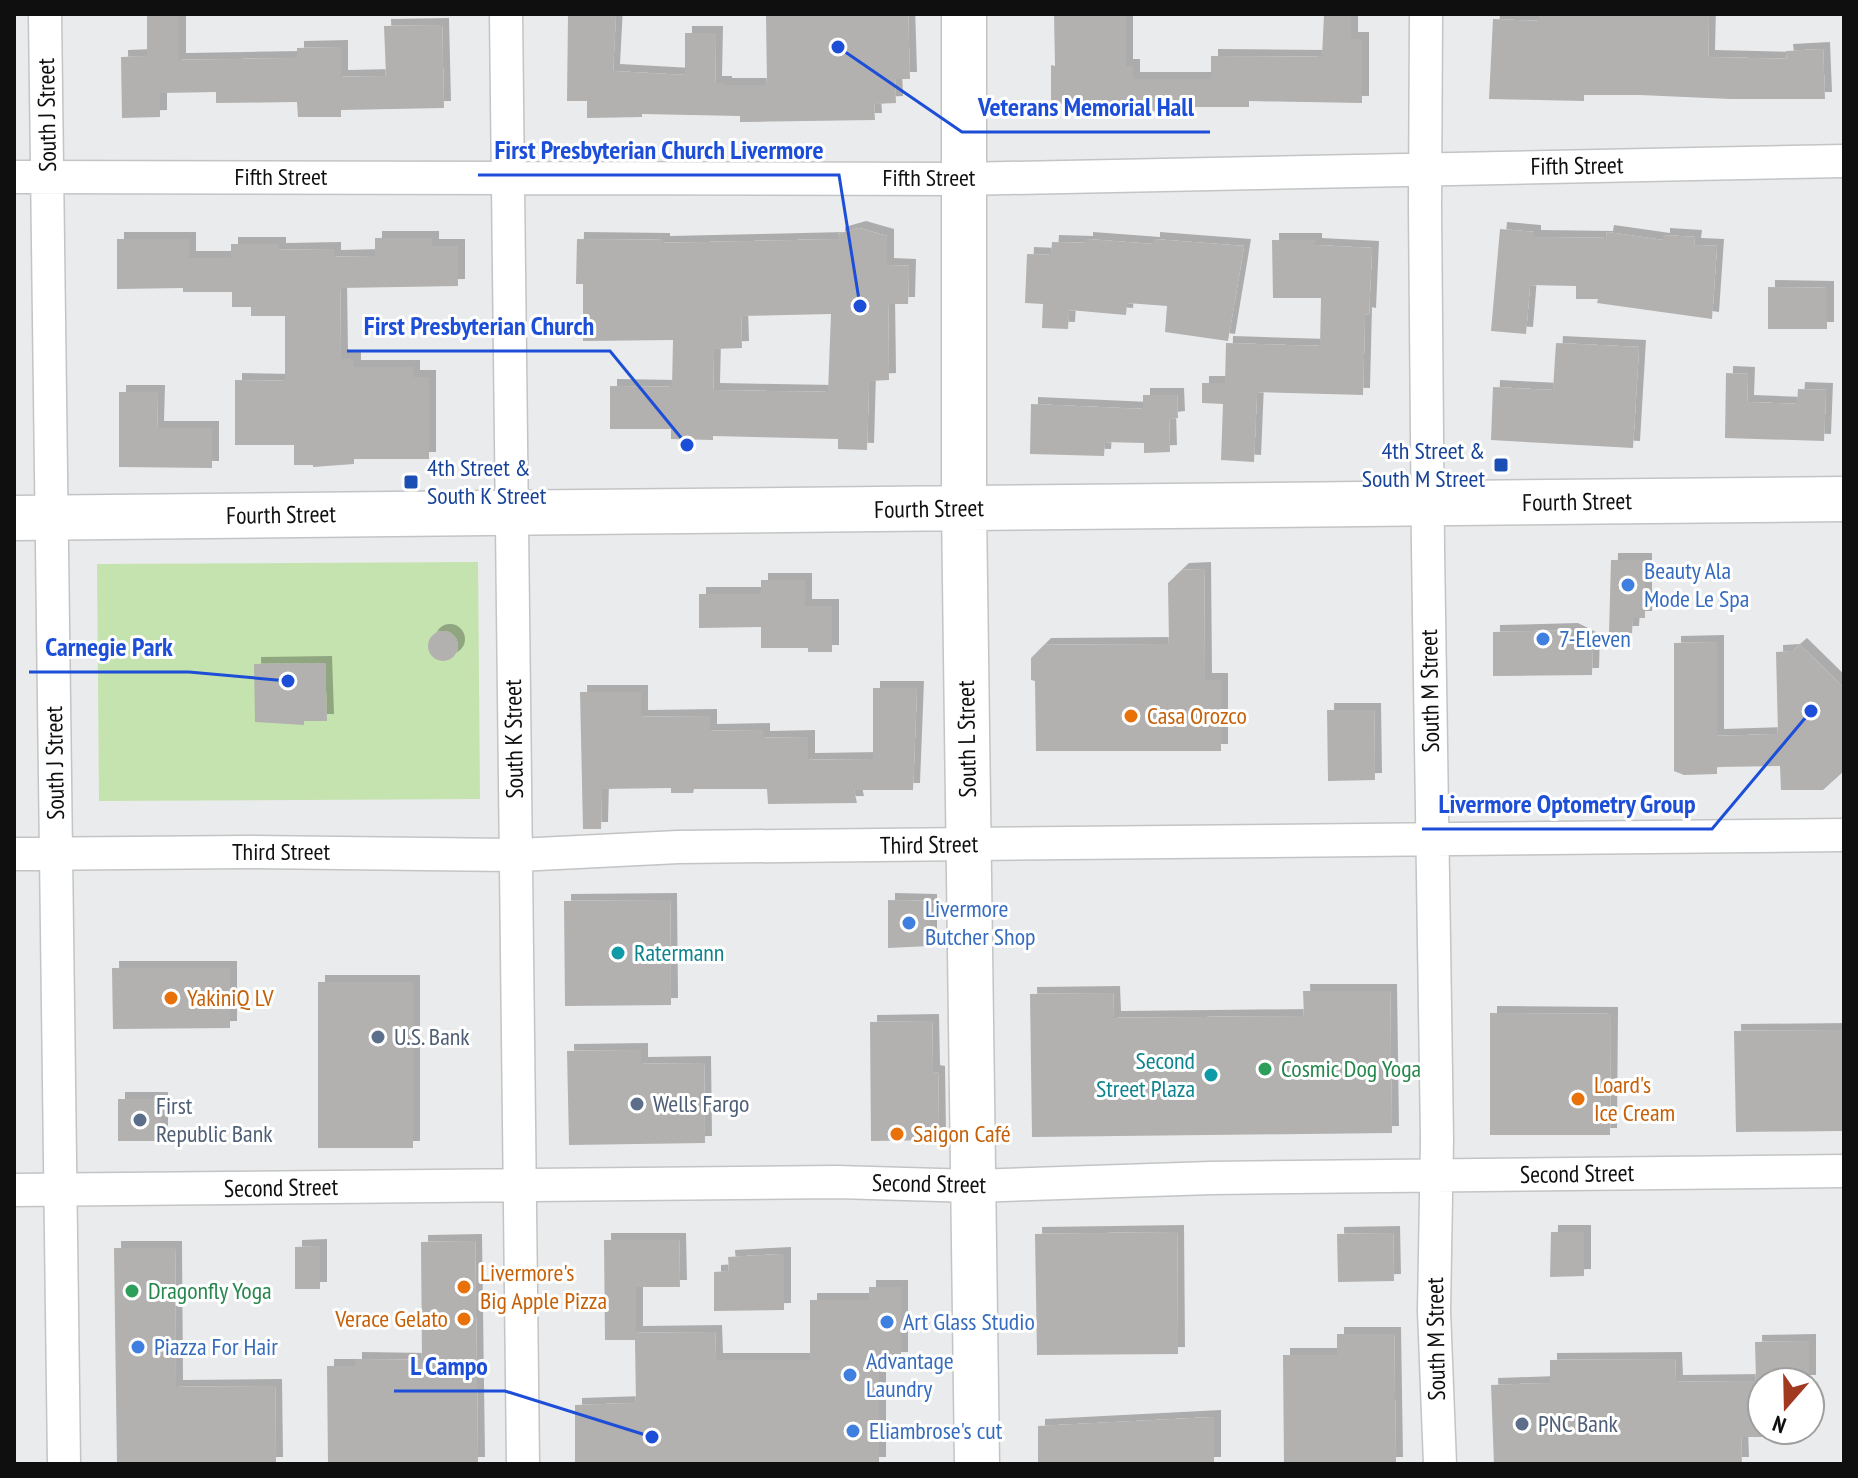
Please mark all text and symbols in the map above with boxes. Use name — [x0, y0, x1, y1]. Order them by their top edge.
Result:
street label: South J Street — [30, 57, 63, 172]
callout: Veterans Memorial Hall — [962, 82, 1210, 132]
text: Veterans Memorial Hall — [977, 90, 1195, 123]
callout: First Presbyterian Church Livermore — [478, 125, 839, 175]
text: First Presbyterian Church Livermore — [494, 133, 824, 166]
street label: Fifth Street — [1530, 149, 1624, 182]
street label: Fifth Street — [235, 161, 328, 192]
street label: Fifth Street — [883, 162, 976, 193]
callout: First Presbyterian Church — [347, 301, 610, 351]
text: First Presbyterian Church — [364, 309, 594, 342]
place label: 4th Street & South M Street — [1362, 435, 1485, 494]
place label: 4th Street & South K Street — [427, 452, 547, 511]
marker: 4th Street & South M Street — [1492, 456, 1510, 474]
marker: 4th Street & South K Street — [402, 473, 420, 491]
street label: Fourth Street — [1522, 485, 1633, 518]
street label: Fourth Street — [874, 492, 985, 525]
street label: Fourth Street — [226, 498, 337, 531]
place label: Beauty Ala Mode Le Spa — [1644, 555, 1749, 614]
marker: Beauty Ala Mode Le Spa — [1619, 576, 1637, 594]
callout: Carnegie Park — [29, 622, 189, 672]
place label: 7-Eleven — [1559, 623, 1631, 654]
street label: South M Street — [1413, 629, 1446, 753]
text: Carnegie Park — [45, 630, 173, 663]
marker: 7-Eleven — [1534, 630, 1552, 648]
street label: South K Street — [497, 679, 530, 799]
street label: South L Street — [950, 680, 983, 798]
place label: Casa Orozco — [1147, 700, 1247, 731]
street label: South J Street — [38, 705, 71, 820]
marker: Casa Orozco — [1122, 707, 1140, 725]
callout: Livermore Optometry Group — [1422, 779, 1712, 829]
text: Livermore Optometry Group — [1438, 787, 1696, 820]
street label: Third Street — [880, 828, 979, 861]
street label: Third Street — [232, 836, 331, 867]
place label: Livermore Butcher Shop — [925, 893, 1035, 952]
marker: Livermore Butcher Shop — [900, 914, 918, 932]
place label: Ratermann — [634, 937, 724, 968]
marker: Ratermann — [609, 944, 627, 962]
place label: YakiniQ LV — [187, 982, 275, 1013]
marker: YakiniQ LV — [162, 989, 180, 1007]
place label: U.S. Bank — [394, 1021, 470, 1052]
marker: U.S. Bank — [369, 1028, 387, 1046]
place label: Second Street Plaza — [1096, 1045, 1195, 1104]
place label: Cosmic Dog Yoga — [1281, 1053, 1421, 1084]
marker: Cosmic Dog Yoga — [1256, 1060, 1274, 1078]
marker: Second Street Plaza — [1202, 1066, 1220, 1084]
place label: Loard's Ice Cream — [1594, 1069, 1675, 1128]
place label: Wells Fargo — [653, 1088, 749, 1119]
place label: First Republic Bank — [156, 1090, 273, 1149]
marker: Loard's Ice Cream — [1569, 1090, 1587, 1108]
marker: Wells Fargo — [628, 1095, 646, 1113]
marker: First Republic Bank — [131, 1111, 149, 1129]
place label: Saigon Café — [913, 1118, 1011, 1149]
marker: Saigon Café — [888, 1125, 906, 1143]
street label: Second Street — [1520, 1157, 1635, 1190]
street label: Second Street — [872, 1167, 987, 1200]
street label: Second Street — [224, 1171, 339, 1204]
place label: Livermore's Big Apple Pizza — [480, 1257, 607, 1316]
place label: Dragonfly Yoga — [148, 1275, 272, 1306]
street label: South M Street — [1419, 1277, 1452, 1401]
marker: Livermore's Big Apple Pizza — [455, 1278, 473, 1296]
marker: Dragonfly Yoga — [123, 1282, 141, 1300]
place label: Verace Gelato — [334, 1303, 448, 1334]
place label: Art Glass Studio — [903, 1306, 1035, 1337]
marker: Verace Gelato — [455, 1310, 473, 1328]
marker: Art Glass Studio — [878, 1313, 896, 1331]
place label: Piazza For Hair — [154, 1331, 278, 1362]
marker: Piazza For Hair — [129, 1338, 147, 1356]
callout: L Campo — [394, 1341, 505, 1391]
place label: Advantage Laundry — [866, 1345, 954, 1404]
text: L Campo — [410, 1349, 488, 1382]
marker: Advantage Laundry — [841, 1366, 859, 1384]
north arrow — [1746, 1366, 1826, 1446]
place label: PNC Bank — [1538, 1408, 1618, 1439]
text: N — [1769, 1410, 1790, 1440]
place label: Eliambrose's cut — [869, 1415, 1003, 1446]
marker: PNC Bank — [1513, 1415, 1531, 1433]
marker: Eliambrose's cut — [844, 1422, 862, 1440]

